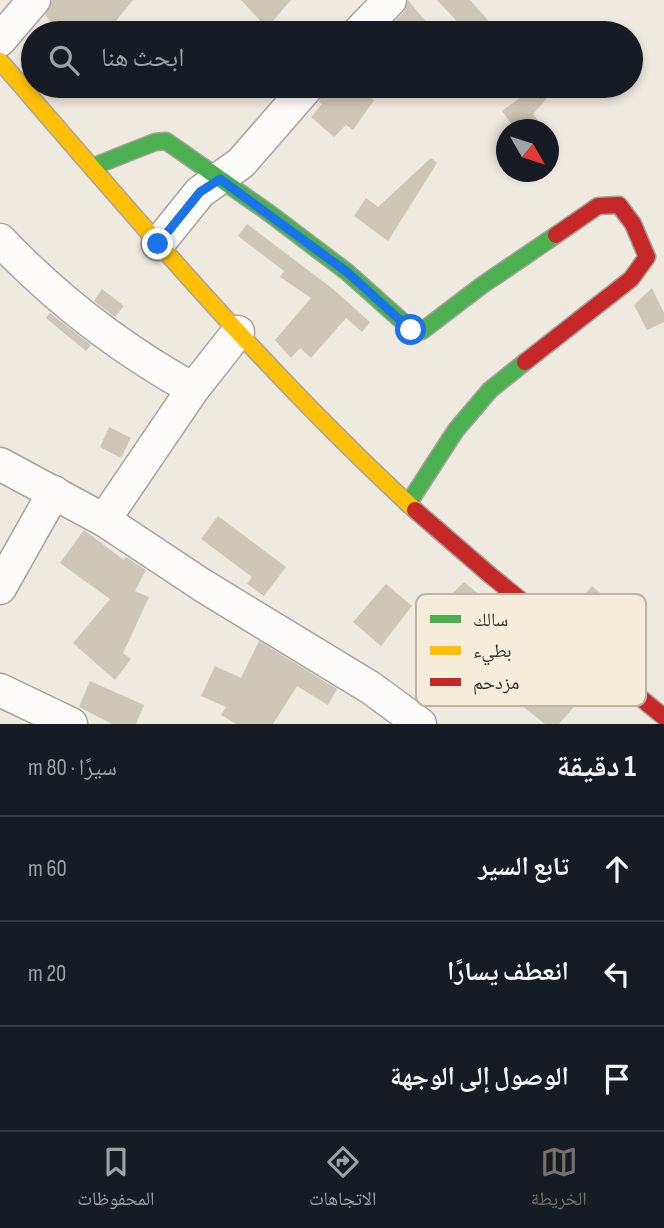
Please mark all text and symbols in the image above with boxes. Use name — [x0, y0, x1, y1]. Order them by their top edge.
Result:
search box — [21, 21, 643, 98]
icon: search — [45, 41, 83, 79]
text: ابحث هنا — [101, 43, 184, 74]
north arrow — [496, 119, 559, 182]
route end — [142, 228, 173, 259]
route start — [395, 314, 426, 345]
legend — [416, 594, 646, 706]
text: سالك — [473, 609, 508, 632]
text: بطيء — [473, 640, 512, 666]
text: مزدحم — [473, 672, 519, 695]
text: 1 دقيقة — [557, 749, 636, 785]
text: سيرًا · 80 m — [28, 754, 117, 782]
icon: ahead — [598, 850, 636, 888]
text: تابع السير — [478, 852, 569, 883]
text: 60 m — [28, 855, 67, 883]
icon: left — [598, 955, 636, 993]
text: انعطف يسارًا — [447, 957, 569, 988]
text: 20 m — [28, 960, 66, 988]
icon: arrive — [598, 1060, 636, 1098]
text: الوصول إلى الوجهة — [390, 1062, 569, 1093]
tab: المحفوظات — [77, 1143, 155, 1217]
tab: الاتجاهات — [309, 1143, 376, 1217]
tab: الخريطة — [531, 1143, 587, 1217]

